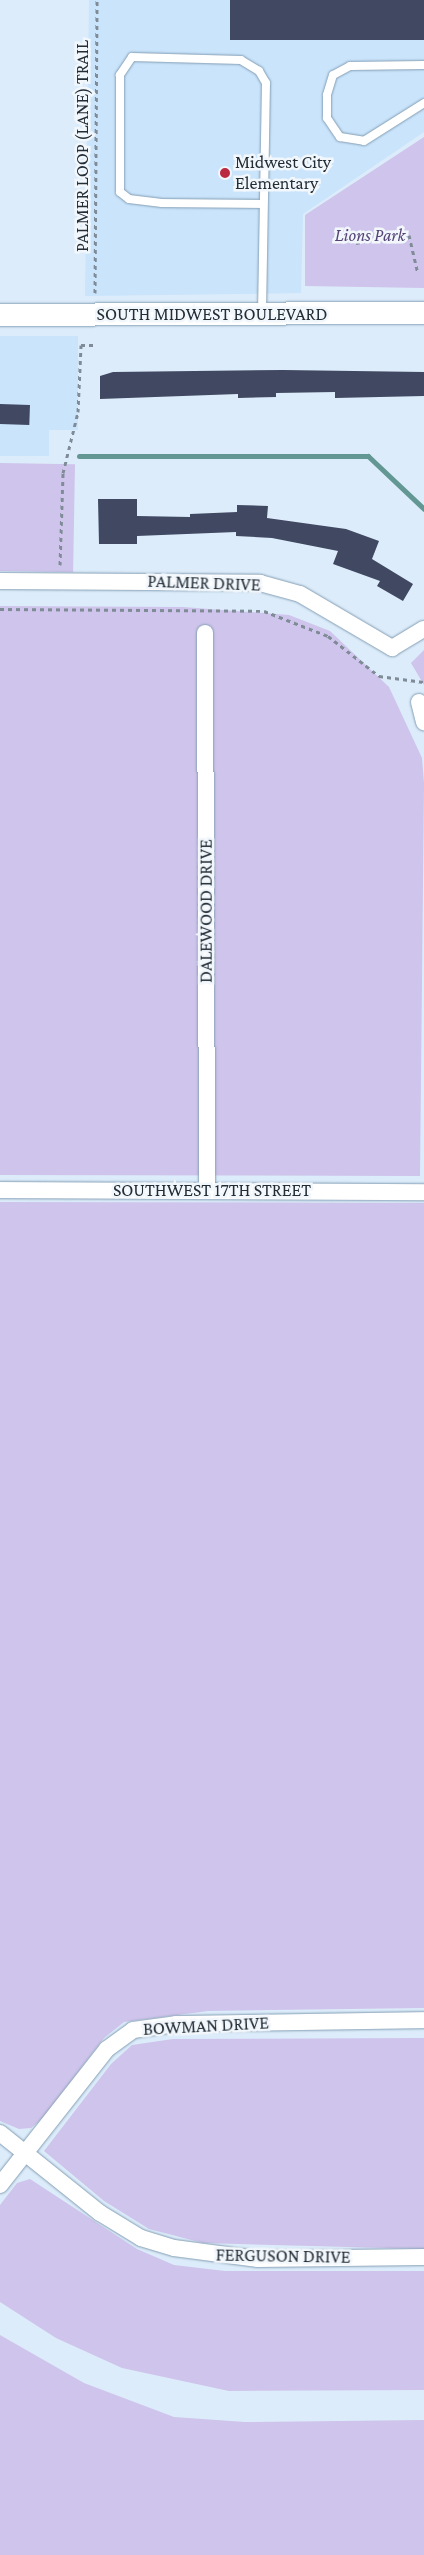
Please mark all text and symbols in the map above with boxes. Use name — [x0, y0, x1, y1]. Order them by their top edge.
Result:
street label: PALMER LOOP (LANE) TRAIL — [71, 40, 93, 252]
place label: Midwest City Elementary — [235, 152, 331, 194]
marker: Midwest City Elementary — [219, 167, 231, 179]
park label: Lions Park — [335, 224, 405, 246]
street label: SOUTH MIDWEST BOULEVARD — [97, 303, 327, 325]
street label: PALMER DRIVE — [147, 570, 261, 596]
street label: DALEWOOD DRIVE — [195, 839, 217, 983]
street label: SOUTHWEST 17TH STREET — [113, 1179, 311, 1201]
street label: BOWMAN DRIVE — [143, 2012, 269, 2040]
street label: FERGUSON DRIVE — [215, 2244, 351, 2268]

